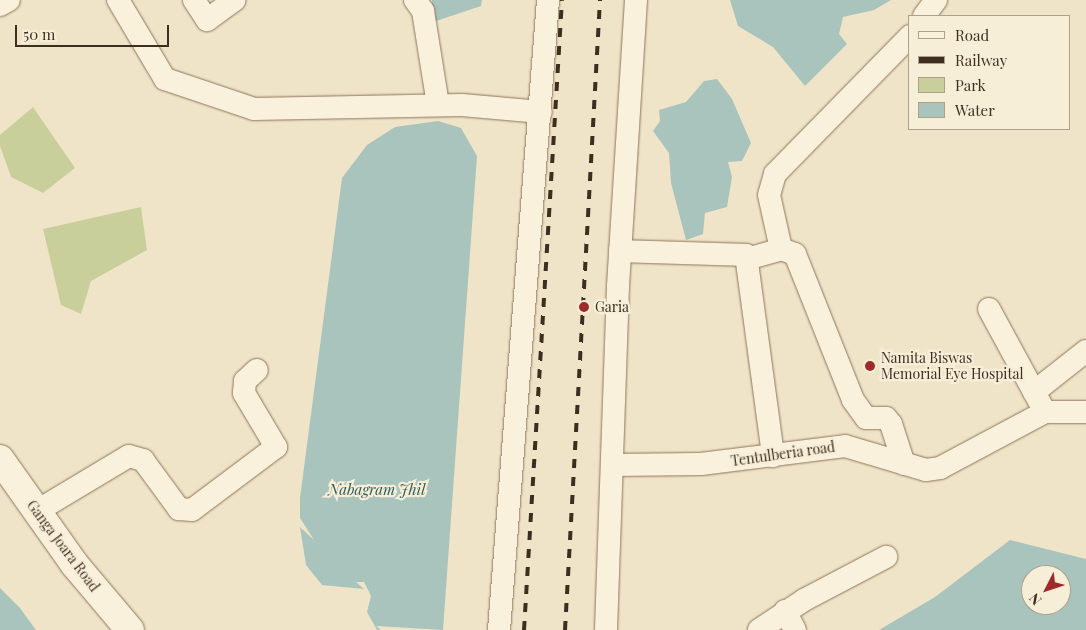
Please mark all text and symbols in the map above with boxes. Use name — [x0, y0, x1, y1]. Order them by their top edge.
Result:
scale bar — [18, 15, 171, 47]
legend — [908, 15, 1071, 130]
text: 50 m — [23, 24, 55, 44]
text: Road — [955, 25, 989, 45]
text: Railway — [955, 50, 1007, 70]
text: Park — [955, 75, 986, 95]
text: Water — [955, 100, 995, 120]
place label: Garia — [595, 299, 629, 315]
marker: Garia — [577, 300, 591, 314]
place label: Namita Biswas Memorial Eye Hospital — [881, 350, 1023, 382]
marker: Namita Biswas Memorial Eye Hospital — [863, 359, 877, 373]
street label: Tentulberia road — [730, 438, 836, 470]
water label: Nabagram Jhil — [328, 481, 426, 499]
street label: Ganga Joara Road — [23, 497, 103, 595]
north arrow — [1021, 565, 1071, 615]
text: N — [1025, 589, 1046, 610]

